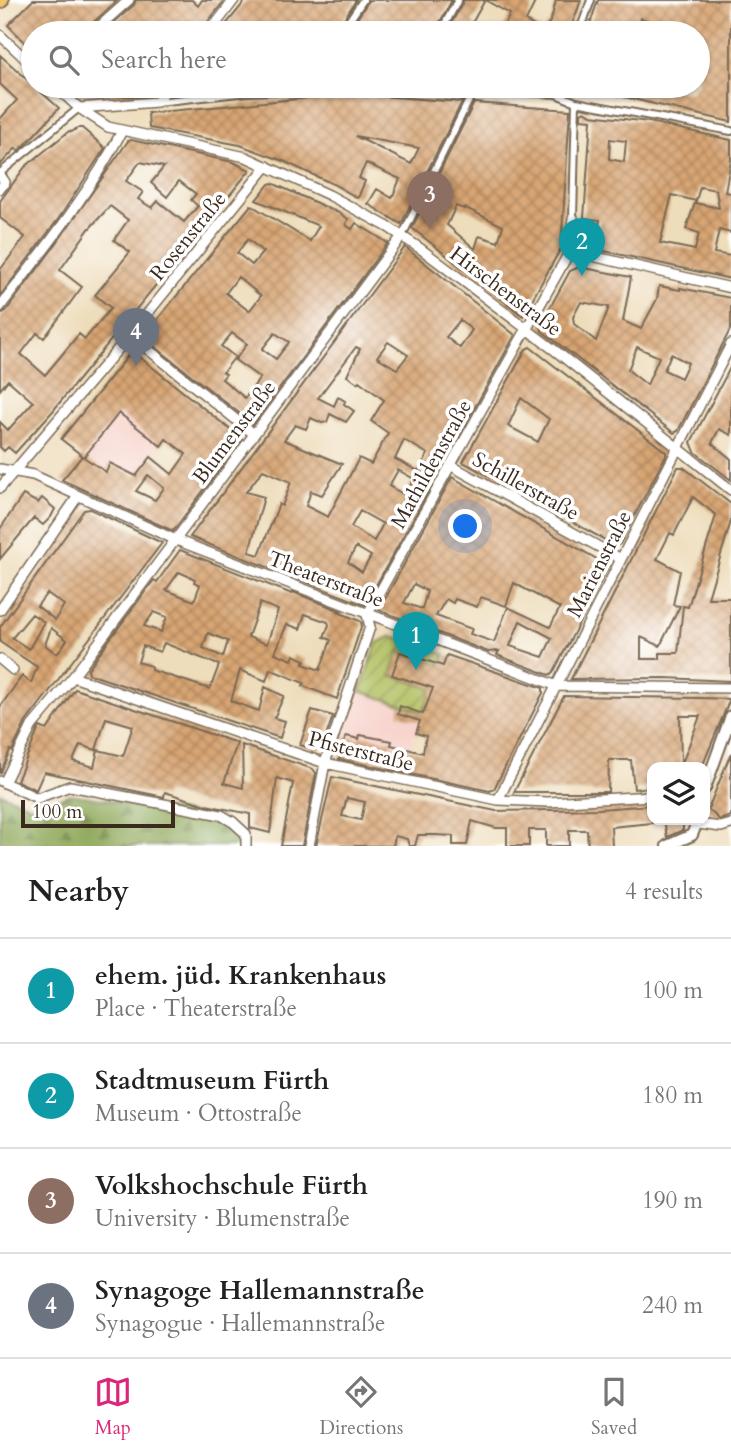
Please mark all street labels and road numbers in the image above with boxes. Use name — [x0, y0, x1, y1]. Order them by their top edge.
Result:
street label: Rosenstraße — [144, 186, 233, 287]
street label: Hirschenstraße — [444, 240, 568, 343]
street label: Blumenstraße — [186, 375, 283, 490]
street label: Mathildenstraße — [384, 395, 479, 534]
street label: Schillerstraße — [467, 445, 584, 528]
street label: Marienstraße — [560, 506, 639, 623]
street label: Theaterstraße — [264, 544, 388, 615]
street label: Pfisterstraße — [305, 724, 417, 779]

